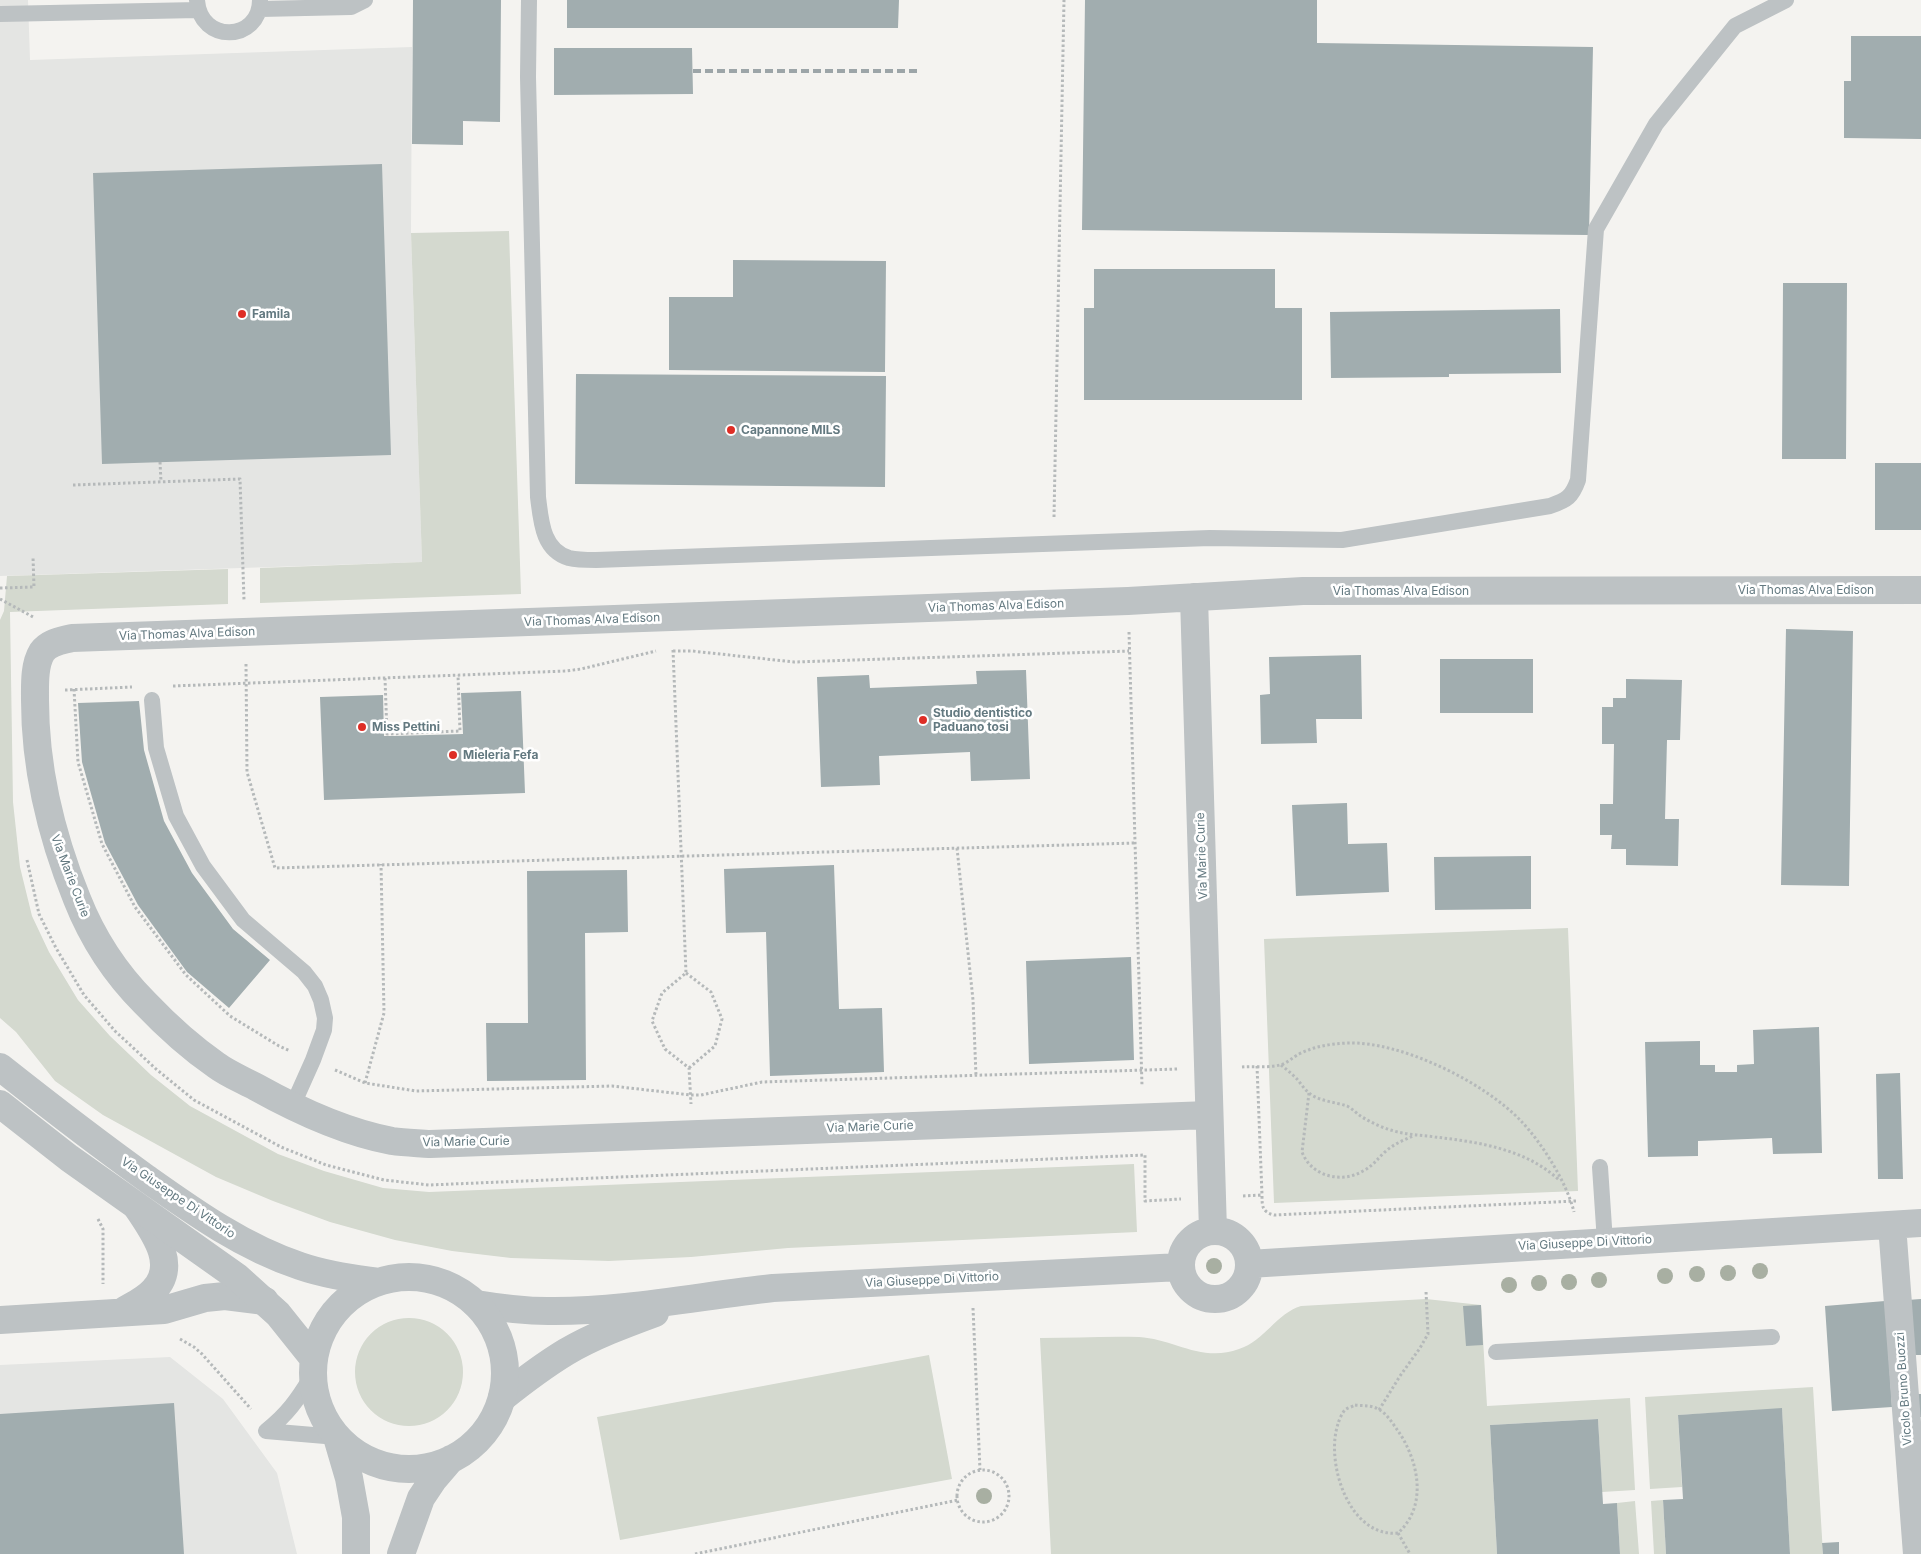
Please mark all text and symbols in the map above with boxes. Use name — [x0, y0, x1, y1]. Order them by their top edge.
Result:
place label: Famila — [252, 307, 290, 321]
marker: Famila — [236, 308, 248, 320]
place label: Capannone MILS — [741, 423, 840, 437]
marker: Capannone MILS — [725, 424, 737, 436]
street label: Via Thomas Alva Edison — [1738, 583, 1874, 597]
street label: Via Thomas Alva Edison — [1333, 584, 1469, 598]
street label: Via Thomas Alva Edison — [928, 596, 1064, 616]
street label: Via Thomas Alva Edison — [524, 610, 660, 630]
street label: Via Thomas Alva Edison — [119, 624, 255, 644]
place label: Studio dentistico Paduano tosi — [933, 706, 1032, 734]
marker: Studio dentistico Paduano tosi — [917, 714, 929, 726]
place label: Miss Pettini — [372, 720, 440, 734]
marker: Miss Pettini — [356, 721, 368, 733]
place label: Mieleria Fefa — [463, 748, 538, 762]
marker: Mieleria Fefa — [447, 749, 459, 761]
street label: Via Marie Curie — [1193, 812, 1211, 900]
street label: Via Marie Curie — [48, 833, 92, 919]
street label: Via Marie Curie — [826, 1118, 914, 1136]
street label: Via Marie Curie — [422, 1134, 510, 1150]
street label: Via Giuseppe Di Vittorio — [118, 1155, 238, 1241]
street label: Via Giuseppe Di Vittorio — [1518, 1232, 1652, 1254]
street label: Via Giuseppe Di Vittorio — [865, 1269, 999, 1291]
street label: Vicolo Bruno Buozzi — [1893, 1332, 1915, 1446]

